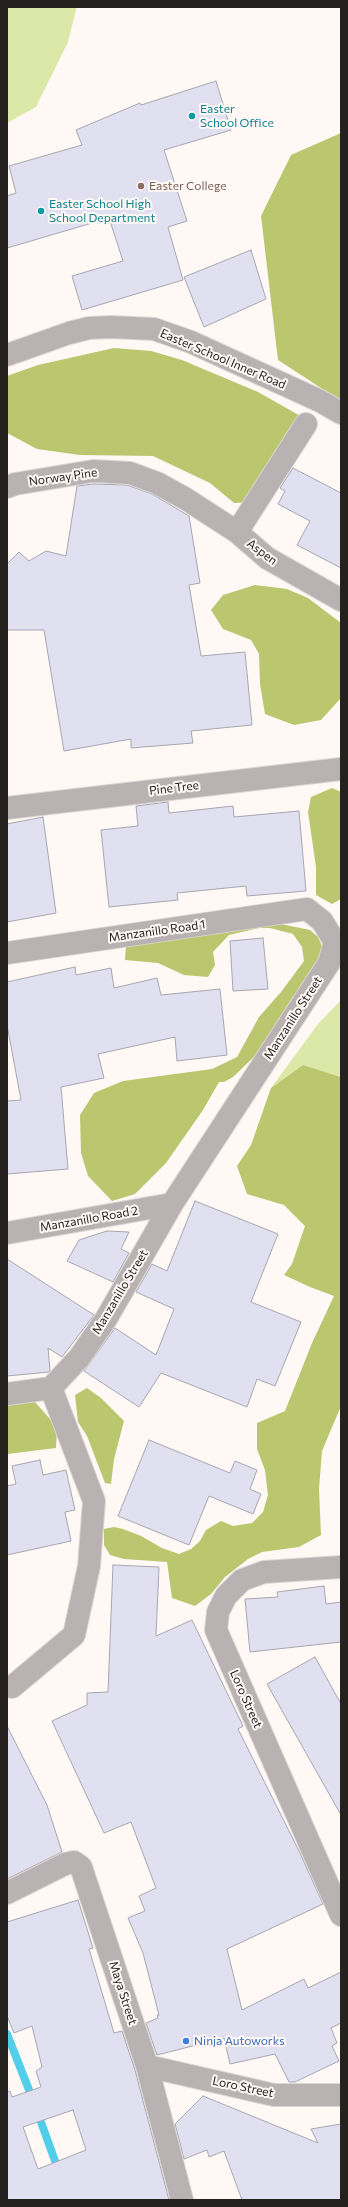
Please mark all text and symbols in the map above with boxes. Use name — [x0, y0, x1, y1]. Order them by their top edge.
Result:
place label: Easter School Office — [200, 102, 274, 130]
marker: Easter School Office — [187, 111, 197, 121]
place label: Easter College — [149, 179, 227, 193]
marker: Easter College — [136, 181, 146, 191]
place label: Easter School High School Department — [49, 197, 155, 225]
marker: Easter School High School Department — [36, 206, 46, 216]
street label: Easter School Inner Road — [158, 326, 288, 392]
street label: Norway Pine — [28, 465, 98, 489]
street label: Aspen — [244, 536, 280, 568]
street label: Pine Tree — [148, 778, 200, 798]
street label: Manzanillo Road 1 — [108, 917, 206, 945]
street label: Manzanillo Street — [261, 974, 325, 1062]
street label: Manzanillo Road 2 — [39, 1203, 139, 1235]
street label: Manzanillo Street — [89, 1247, 151, 1337]
street label: Loro Street — [227, 1668, 265, 1730]
street label: Maya Street — [106, 1959, 140, 2027]
place label: Ninja Autoworks — [194, 2034, 285, 2048]
marker: Ninja Autoworks — [181, 2036, 191, 2046]
street label: Loro Street — [211, 2074, 275, 2100]

